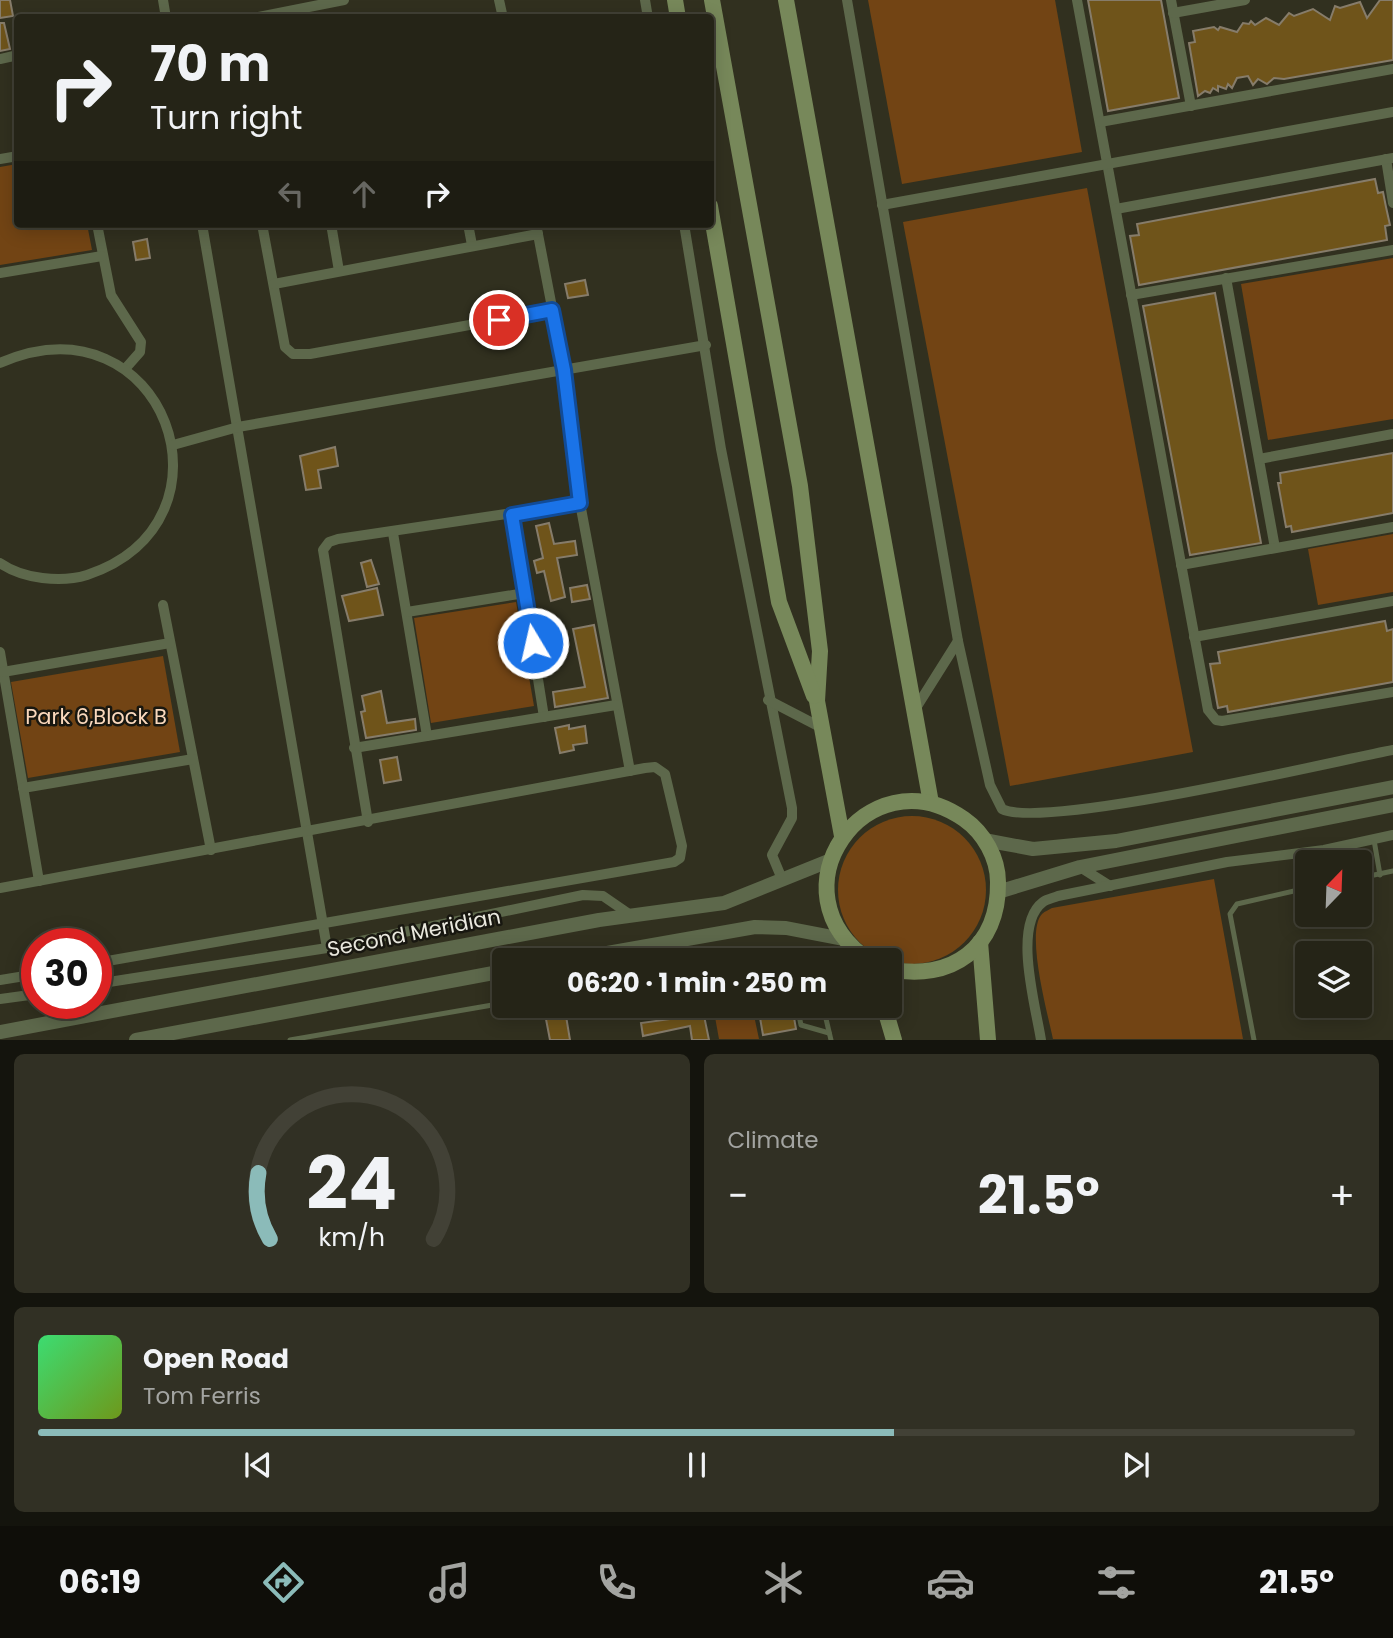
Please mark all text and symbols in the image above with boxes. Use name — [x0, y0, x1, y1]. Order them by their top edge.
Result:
text: 70 m — [150, 30, 270, 98]
icon: right — [35, 42, 126, 133]
text: Turn right — [150, 95, 302, 140]
icon: left — [272, 175, 310, 213]
icon: ahead — [345, 175, 383, 213]
icon: right — [418, 175, 456, 213]
pin — [469, 290, 529, 350]
icon: arrive — [480, 301, 518, 339]
position arrow — [496, 606, 570, 680]
park label: Park 6,Block B — [25, 702, 167, 731]
north arrow — [1295, 850, 1372, 928]
map controls — [1295, 850, 1372, 1018]
street label: Second Meridian — [325, 901, 503, 964]
speed limit sign: 30 — [21, 928, 112, 1019]
button: layers — [1295, 941, 1372, 1018]
text: 06:20 · 1 min · 250 m — [567, 965, 827, 1001]
text: Climate — [728, 1124, 818, 1156]
text: 24 — [306, 1134, 397, 1235]
text: 21.5° — [978, 1159, 1100, 1232]
text: − — [728, 1169, 748, 1222]
text: + — [1329, 1169, 1355, 1222]
text: km/h — [318, 1220, 385, 1255]
text: Open Road — [143, 1341, 289, 1377]
text: Tom Ferris — [143, 1380, 261, 1412]
icon: previous — [239, 1446, 277, 1484]
icon: pause — [678, 1446, 716, 1484]
icon: next — [1117, 1446, 1155, 1484]
icon: directions — [259, 1558, 308, 1607]
icon: music — [425, 1558, 474, 1607]
icon: phone — [592, 1558, 641, 1607]
icon: climate — [759, 1558, 808, 1607]
icon: car — [926, 1558, 975, 1607]
icon: filters — [1092, 1558, 1141, 1607]
text: 06:19 — [59, 1559, 141, 1604]
text: 21.5° — [1259, 1559, 1334, 1604]

